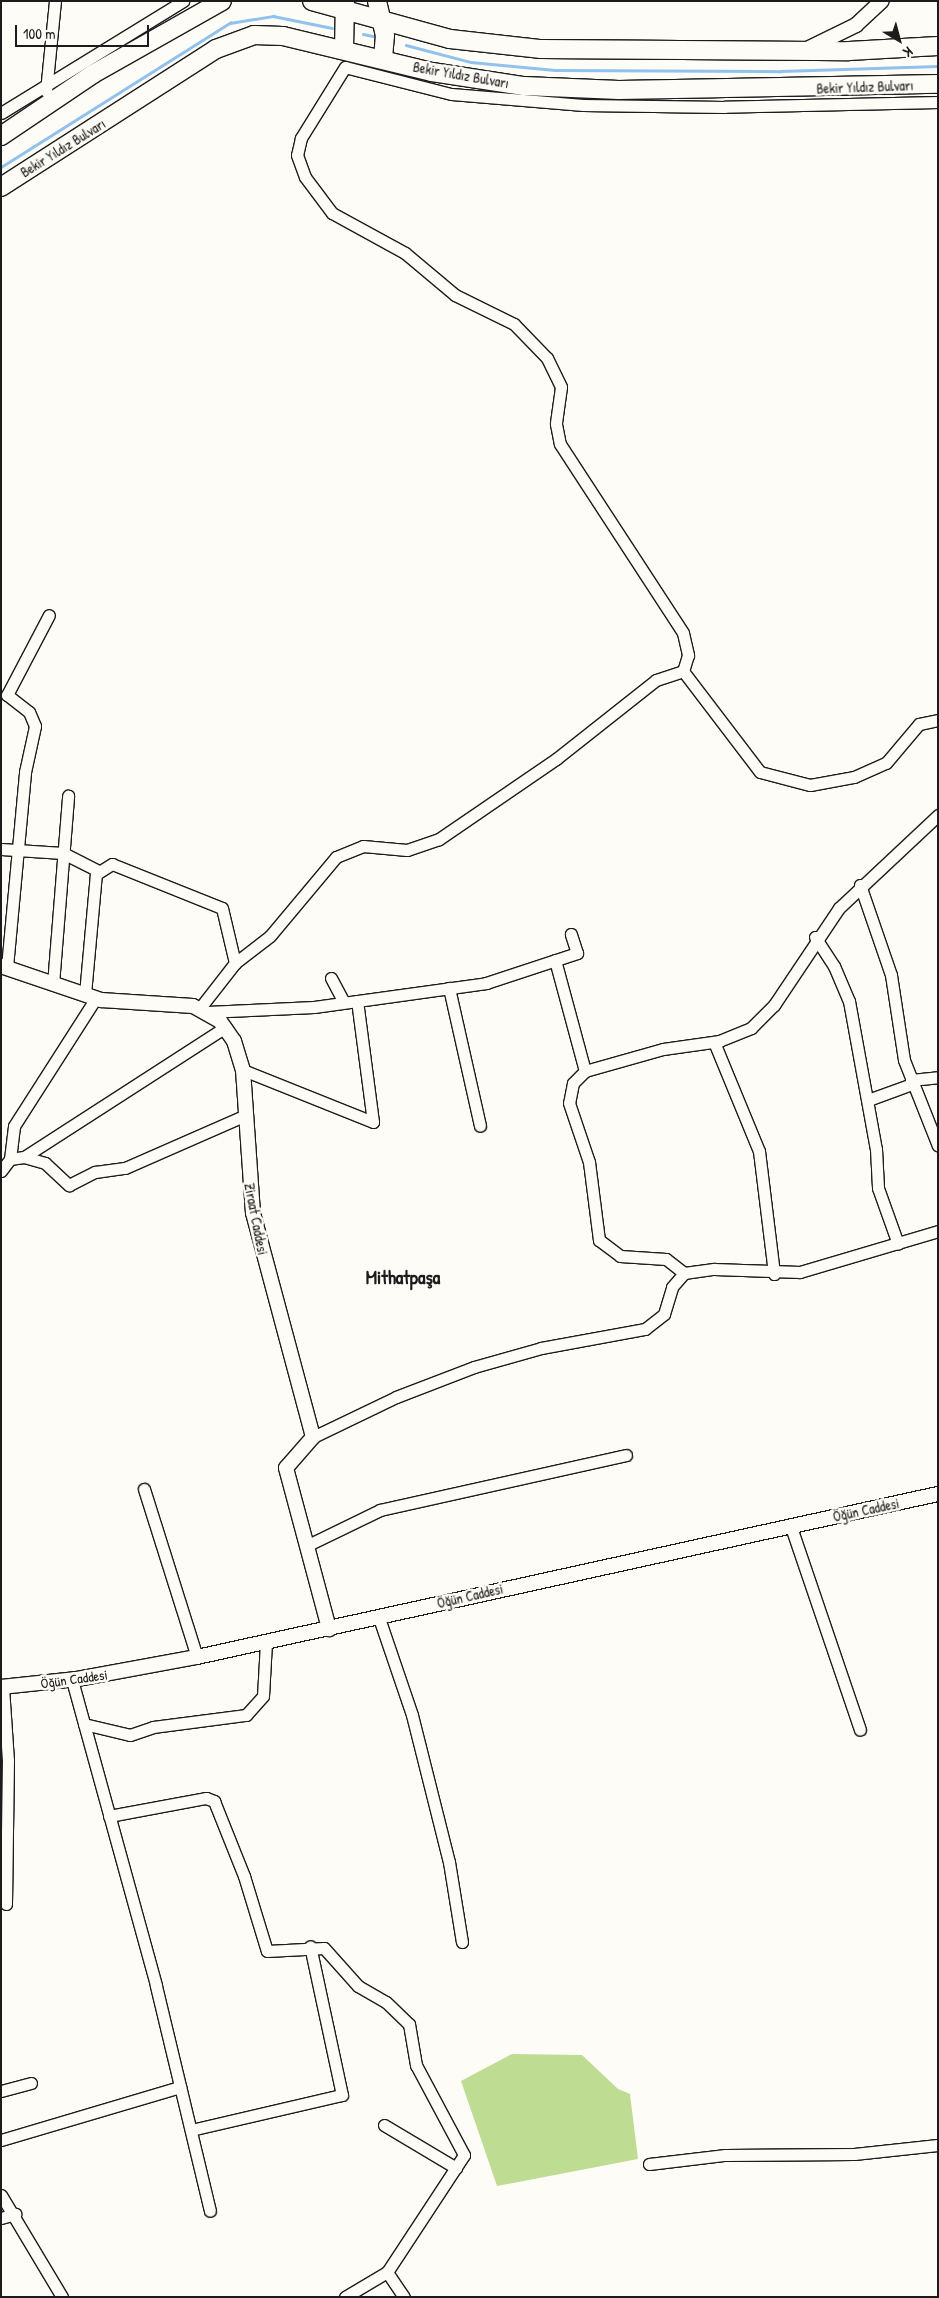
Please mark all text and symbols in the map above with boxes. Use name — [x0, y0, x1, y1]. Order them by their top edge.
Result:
scale bar — [18, 15, 151, 47]
north arrow — [874, 15, 924, 65]
text: 100 m — [23, 23, 56, 44]
text: K — [900, 43, 917, 62]
street label: Bekir Yıldız Bulvarı — [412, 58, 510, 92]
street label: Bekir Yıldız Bulvarı — [816, 77, 914, 97]
street label: Bekir Yıldız Bulvarı — [17, 115, 109, 181]
street label: Ziraat Caddesi — [241, 1182, 271, 1256]
district label: Mithatpaşa — [366, 1267, 440, 1289]
street label: Öğün Caddesi — [831, 1495, 901, 1525]
street label: Öğün Caddesi — [435, 1580, 505, 1612]
street label: Öğün Caddesi — [39, 1666, 109, 1692]

